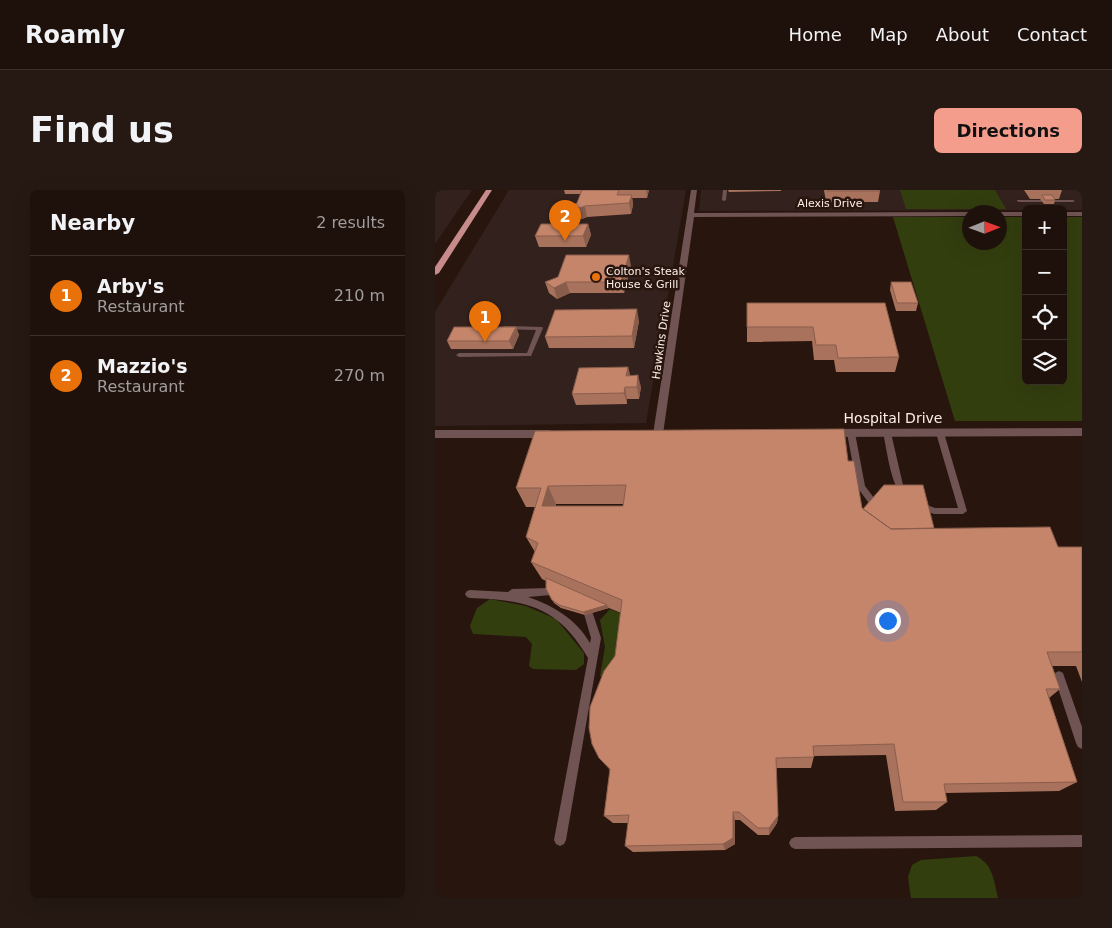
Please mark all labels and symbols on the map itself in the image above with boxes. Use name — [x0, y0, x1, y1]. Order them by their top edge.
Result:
street label: Alexis Drive — [797, 197, 863, 210]
pin: 2 — [549, 200, 581, 241]
north arrow — [962, 205, 1007, 250]
place label: Colton's Steak House & Grill — [606, 265, 686, 291]
marker: Colton's Steak House & Grill — [590, 271, 602, 283]
street label: Hawkins Drive — [650, 300, 673, 380]
pin: 1 — [469, 301, 501, 342]
street label: Hospital Drive — [844, 410, 942, 426]
your location — [875, 608, 901, 634]

